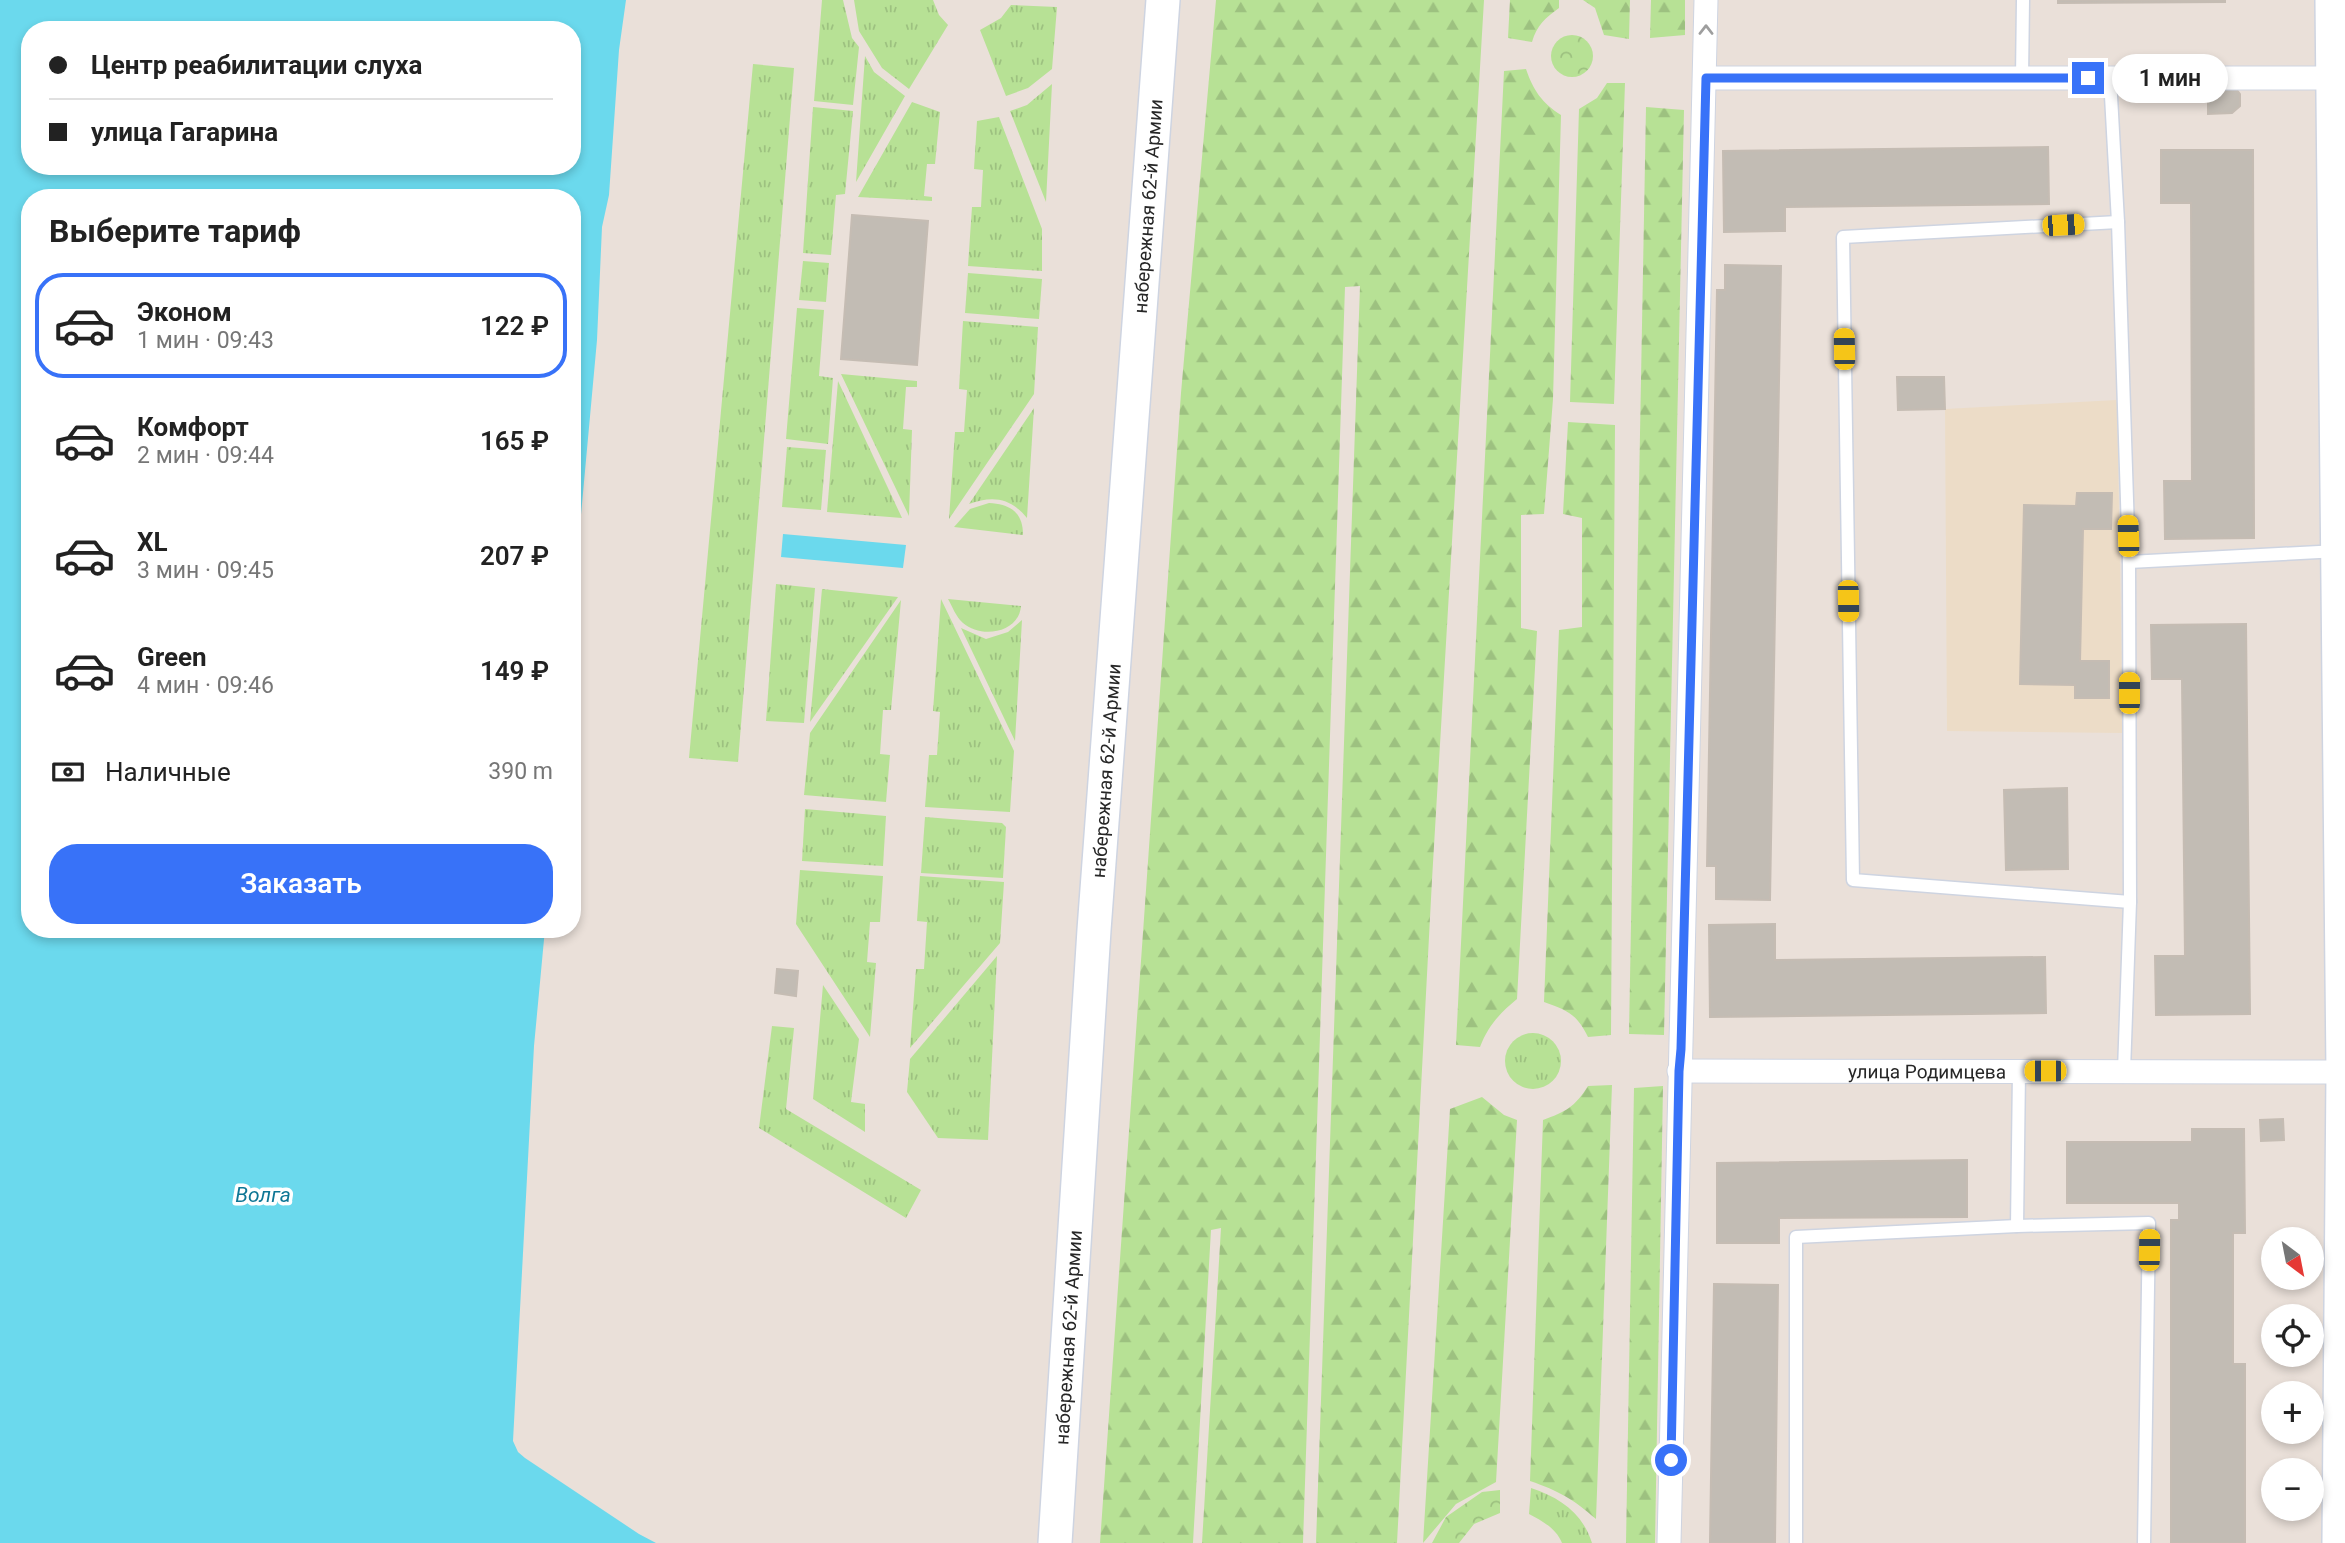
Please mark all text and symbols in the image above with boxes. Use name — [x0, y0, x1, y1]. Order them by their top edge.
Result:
one-way arrow — [1698, 24, 1714, 35]
text: Центр реабилитации слуха — [91, 50, 422, 80]
callout: 1 мин — [2112, 54, 2228, 102]
route end — [2072, 62, 2104, 94]
text: 1 мин — [2139, 65, 2201, 92]
street label: набережная 62-й Армии — [1129, 98, 1168, 314]
text: улица Гагарина — [91, 117, 278, 147]
text: Выберите тариф — [49, 212, 301, 250]
car — [2042, 213, 2085, 237]
icon: car — [53, 294, 116, 357]
text: Эконом — [137, 297, 232, 327]
text: 122 ₽ — [480, 311, 549, 341]
text: 1 мин · 09:43 — [137, 327, 274, 354]
car — [1834, 328, 1855, 370]
icon: car — [53, 409, 116, 472]
text: Комфорт — [137, 412, 249, 442]
text: 165 ₽ — [480, 426, 549, 456]
text: 2 мин · 09:44 — [137, 442, 274, 469]
car — [2117, 515, 2140, 557]
icon: car — [53, 524, 116, 587]
text: XL — [137, 527, 168, 557]
text: 207 ₽ — [480, 541, 549, 571]
text: 3 мин · 09:45 — [137, 557, 274, 584]
car — [1838, 580, 1859, 622]
icon: car — [53, 639, 116, 702]
text: Green — [137, 642, 207, 672]
text: 149 ₽ — [480, 656, 549, 686]
street label: набережная 62-й Армии — [1087, 663, 1126, 879]
text: 4 мин · 09:46 — [137, 672, 274, 699]
car — [2119, 672, 2140, 714]
icon: cash — [49, 753, 87, 791]
text: Наличные — [105, 757, 231, 787]
text: 390 m — [488, 758, 553, 785]
button: Заказать — [49, 844, 553, 924]
street label: улица Родимцева — [1848, 1060, 2006, 1083]
car — [2025, 1061, 2067, 1082]
water label: Волга — [235, 1183, 291, 1207]
north arrow — [2261, 1227, 2324, 1290]
map controls — [2261, 1227, 2324, 1521]
street label: набережная 62-й Армии — [1050, 1229, 1087, 1446]
car — [2139, 1229, 2160, 1271]
button: locate — [2261, 1304, 2324, 1367]
button: + — [2261, 1381, 2324, 1444]
route start — [1655, 1444, 1687, 1476]
button: − — [2261, 1458, 2324, 1521]

